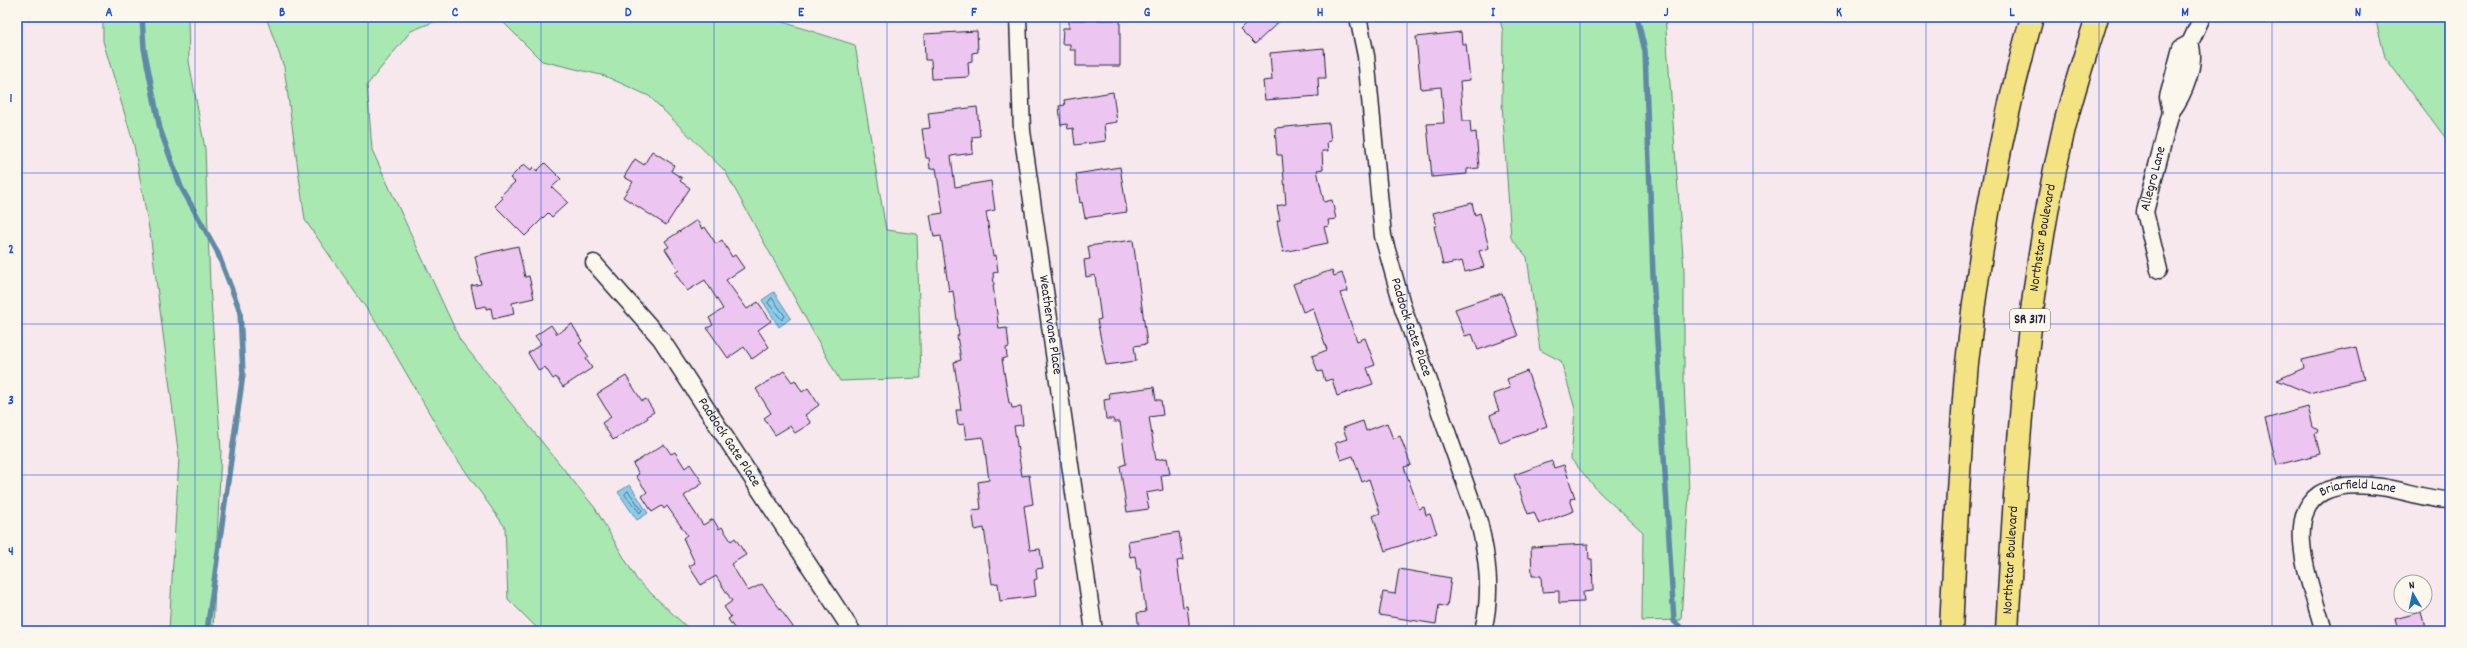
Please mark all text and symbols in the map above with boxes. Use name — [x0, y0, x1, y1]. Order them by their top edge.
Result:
text: A — [105, 4, 113, 23]
text: B — [279, 4, 285, 23]
text: C — [452, 4, 459, 23]
text: D — [625, 4, 632, 23]
text: E — [798, 4, 805, 23]
text: F — [971, 4, 977, 23]
text: G — [1144, 4, 1151, 23]
text: H — [1317, 4, 1324, 23]
text: I — [1491, 4, 1496, 23]
text: J — [1664, 4, 1669, 23]
text: K — [1836, 4, 1842, 23]
text: L — [2009, 4, 2015, 23]
text: M — [2181, 4, 2189, 23]
text: N — [2355, 4, 2361, 23]
text: 1 — [10, 90, 13, 109]
street label: Allegro Lane — [2136, 144, 2172, 213]
street label: Northstar Boulevard — [2025, 182, 2062, 293]
text: 2 — [8, 241, 14, 260]
street label: Weathervane Place — [1033, 274, 1067, 376]
street label: Paddock Gate Place — [1385, 275, 1437, 379]
road number: SR 3171 — [2010, 309, 2050, 331]
text: 3 — [8, 392, 14, 411]
street label: Paddock Gate Place — [692, 394, 765, 491]
street label: Briarfield Lane — [2316, 475, 2398, 502]
street label: Northstar Boulevard — [1998, 505, 2024, 615]
text: 4 — [8, 543, 14, 562]
north arrow — [2393, 574, 2433, 614]
text: N — [2408, 578, 2416, 594]

